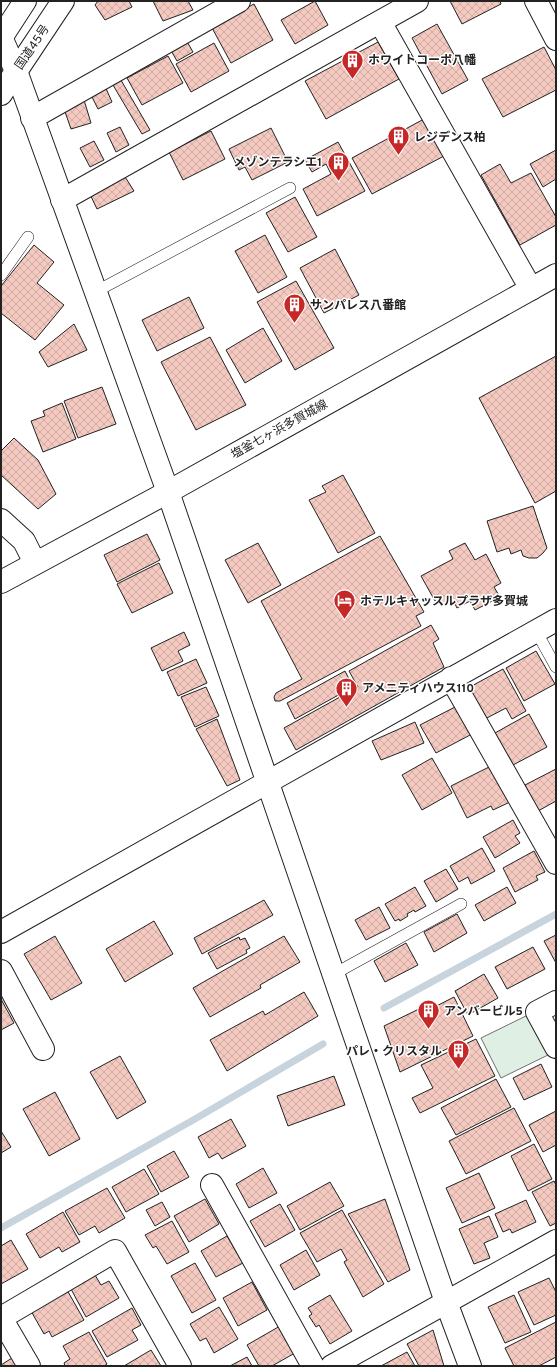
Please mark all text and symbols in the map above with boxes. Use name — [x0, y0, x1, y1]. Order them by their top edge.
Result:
street label: 国道45号 — [12, 22, 54, 73]
building icon: ホワイトコーポ八幡 — [339, 47, 365, 80]
place label: ホワイトコーポ八幡 — [368, 53, 476, 69]
building icon: レジデンス柏 — [385, 124, 411, 157]
place label: レジデンス柏 — [414, 130, 486, 146]
building icon: メゾンテラシエ1 — [325, 149, 351, 182]
place label: メゾンテラシエ1 — [233, 155, 322, 171]
building icon: サンパレス八番館 — [282, 292, 308, 325]
place label: サンパレス八番館 — [310, 298, 406, 314]
street label: 塩釜七ヶ浜多賀城線 — [228, 397, 331, 463]
hotel icon: ホテルキャッスルプラザ多賀城 — [332, 588, 358, 621]
place label: ホテルキャッスルプラザ多賀城 — [360, 594, 528, 610]
building icon: アメニティハウス110 — [333, 675, 359, 708]
place label: アメニティハウス110 — [362, 681, 474, 697]
building icon: アンバービル5 — [415, 998, 441, 1031]
place label: アンバービル5 — [444, 1004, 523, 1020]
building icon: パレ・クリスタル — [445, 1038, 471, 1071]
place label: パレ・クリスタル — [346, 1044, 442, 1060]

